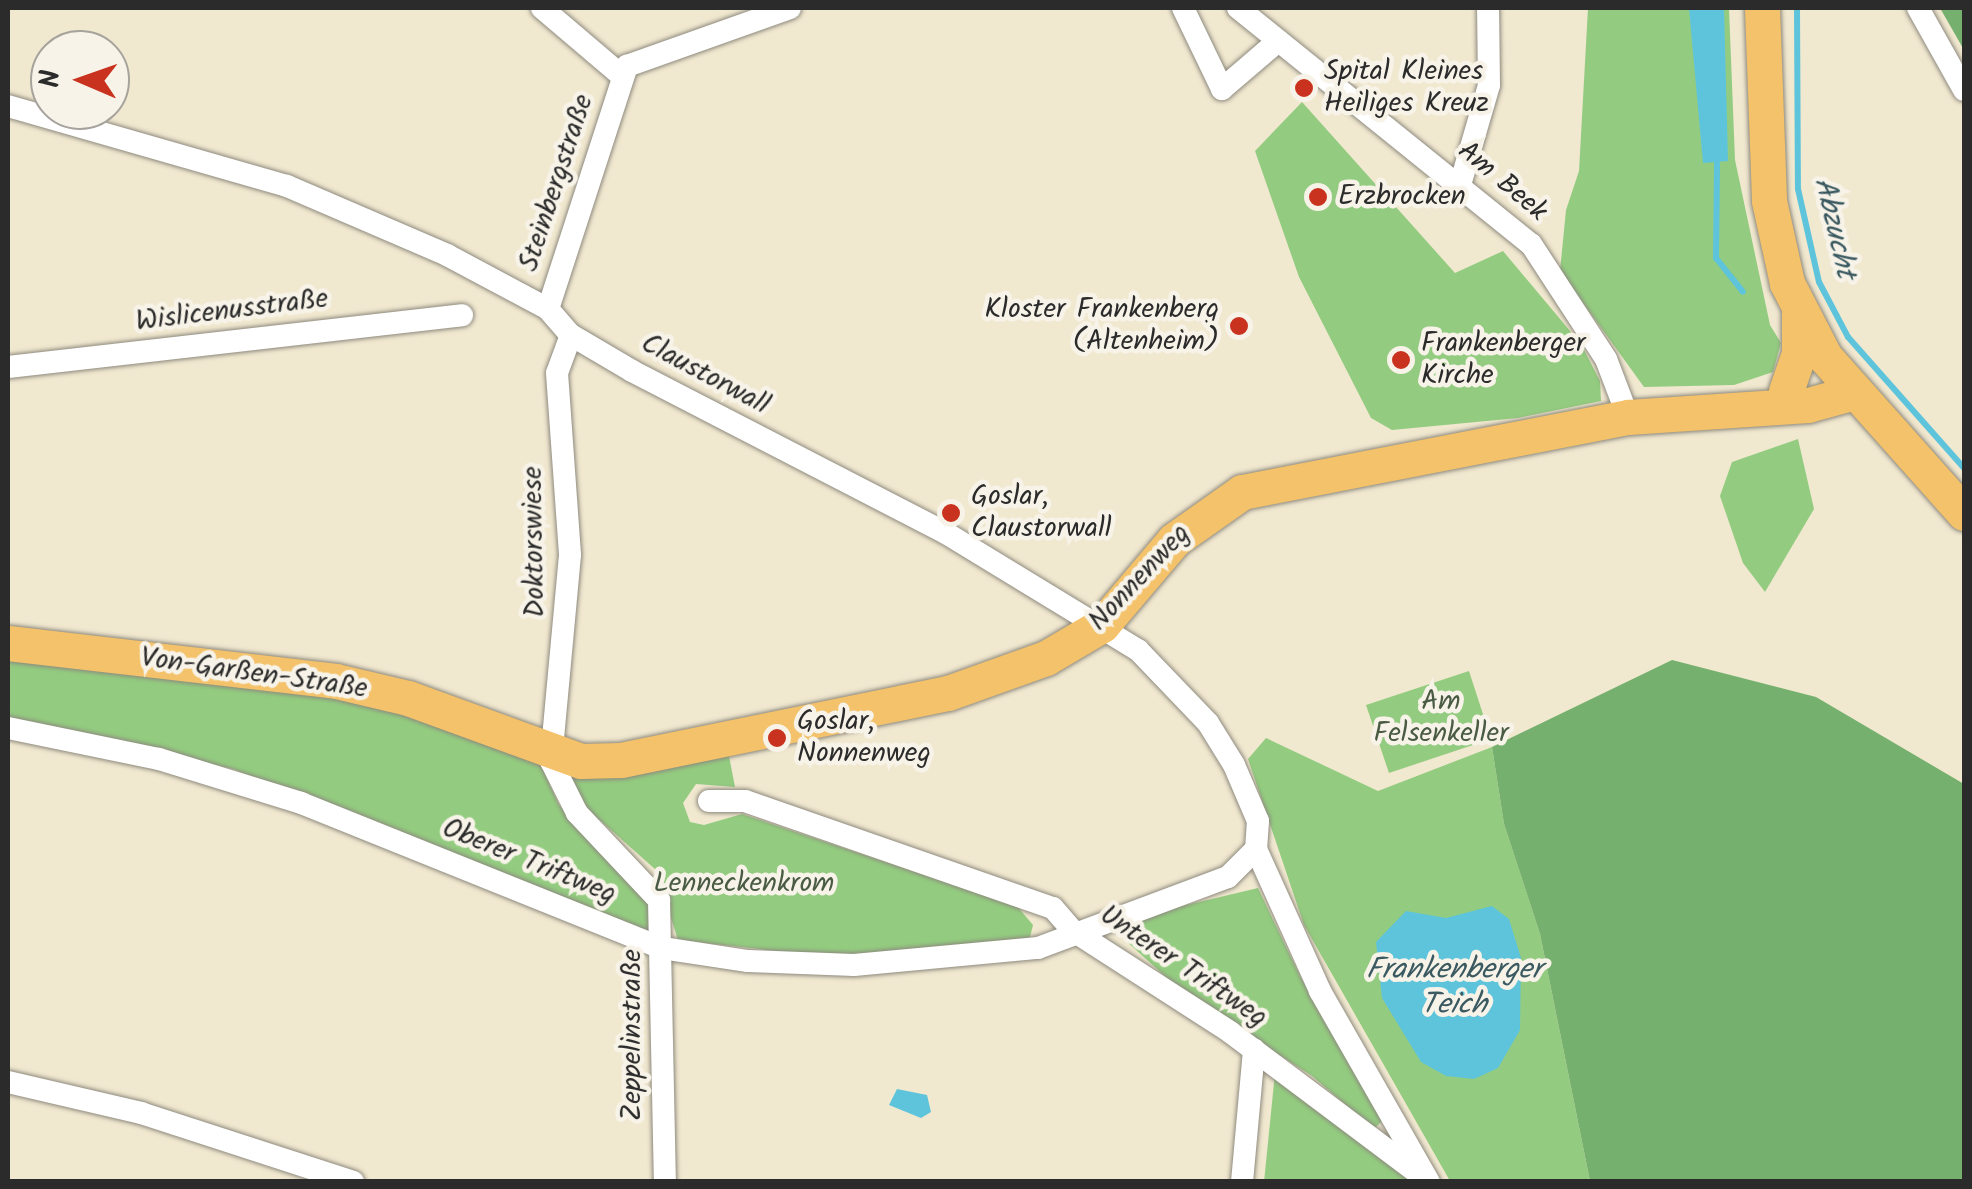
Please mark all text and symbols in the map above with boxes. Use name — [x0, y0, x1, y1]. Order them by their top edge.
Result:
north arrow — [30, 30, 130, 130]
place label: Spital Kleines Heiliges Kreuz — [1324, 55, 1489, 121]
text: N — [29, 69, 74, 89]
marker: Spital Kleines Heiliges Kreuz — [1293, 77, 1315, 99]
street label: Steinbergstraße — [513, 90, 601, 276]
street label: Am Beek — [1450, 135, 1554, 229]
water label: Abzucht — [1805, 174, 1863, 282]
place label: Erzbrocken — [1338, 180, 1466, 214]
marker: Erzbrocken — [1307, 186, 1329, 208]
street label: Wislicenusstraße — [134, 283, 330, 339]
place label: Kloster Frankenberg (Altenheim) — [985, 293, 1219, 359]
marker: Kloster Frankenberg (Altenheim) — [1228, 315, 1250, 337]
street label: Claustorwall — [635, 327, 775, 423]
place label: Frankenberger Kirche — [1421, 327, 1585, 393]
marker: Frankenberger Kirche — [1390, 349, 1412, 371]
street label: Doktorswiese — [517, 466, 553, 618]
place label: Goslar, Claustorwall — [971, 480, 1112, 546]
marker: Goslar, Claustorwall — [940, 502, 962, 524]
street label: Nonnenweg — [1082, 518, 1198, 638]
street label: Von-Garßen-Straße — [138, 641, 370, 707]
park label: Am Felsenkeller — [1374, 685, 1508, 751]
place label: Goslar, Nonnenweg — [797, 705, 931, 771]
marker: Goslar, Nonnenweg — [766, 727, 788, 749]
street label: Oberer Triftweg — [437, 812, 621, 912]
park label: Lenneckenkrom — [654, 867, 834, 901]
street label: Unterer Triftweg — [1093, 899, 1273, 1035]
street label: Zeppelinstraße — [616, 949, 650, 1121]
water label: Frankenberger Teich — [1366, 952, 1542, 1022]

